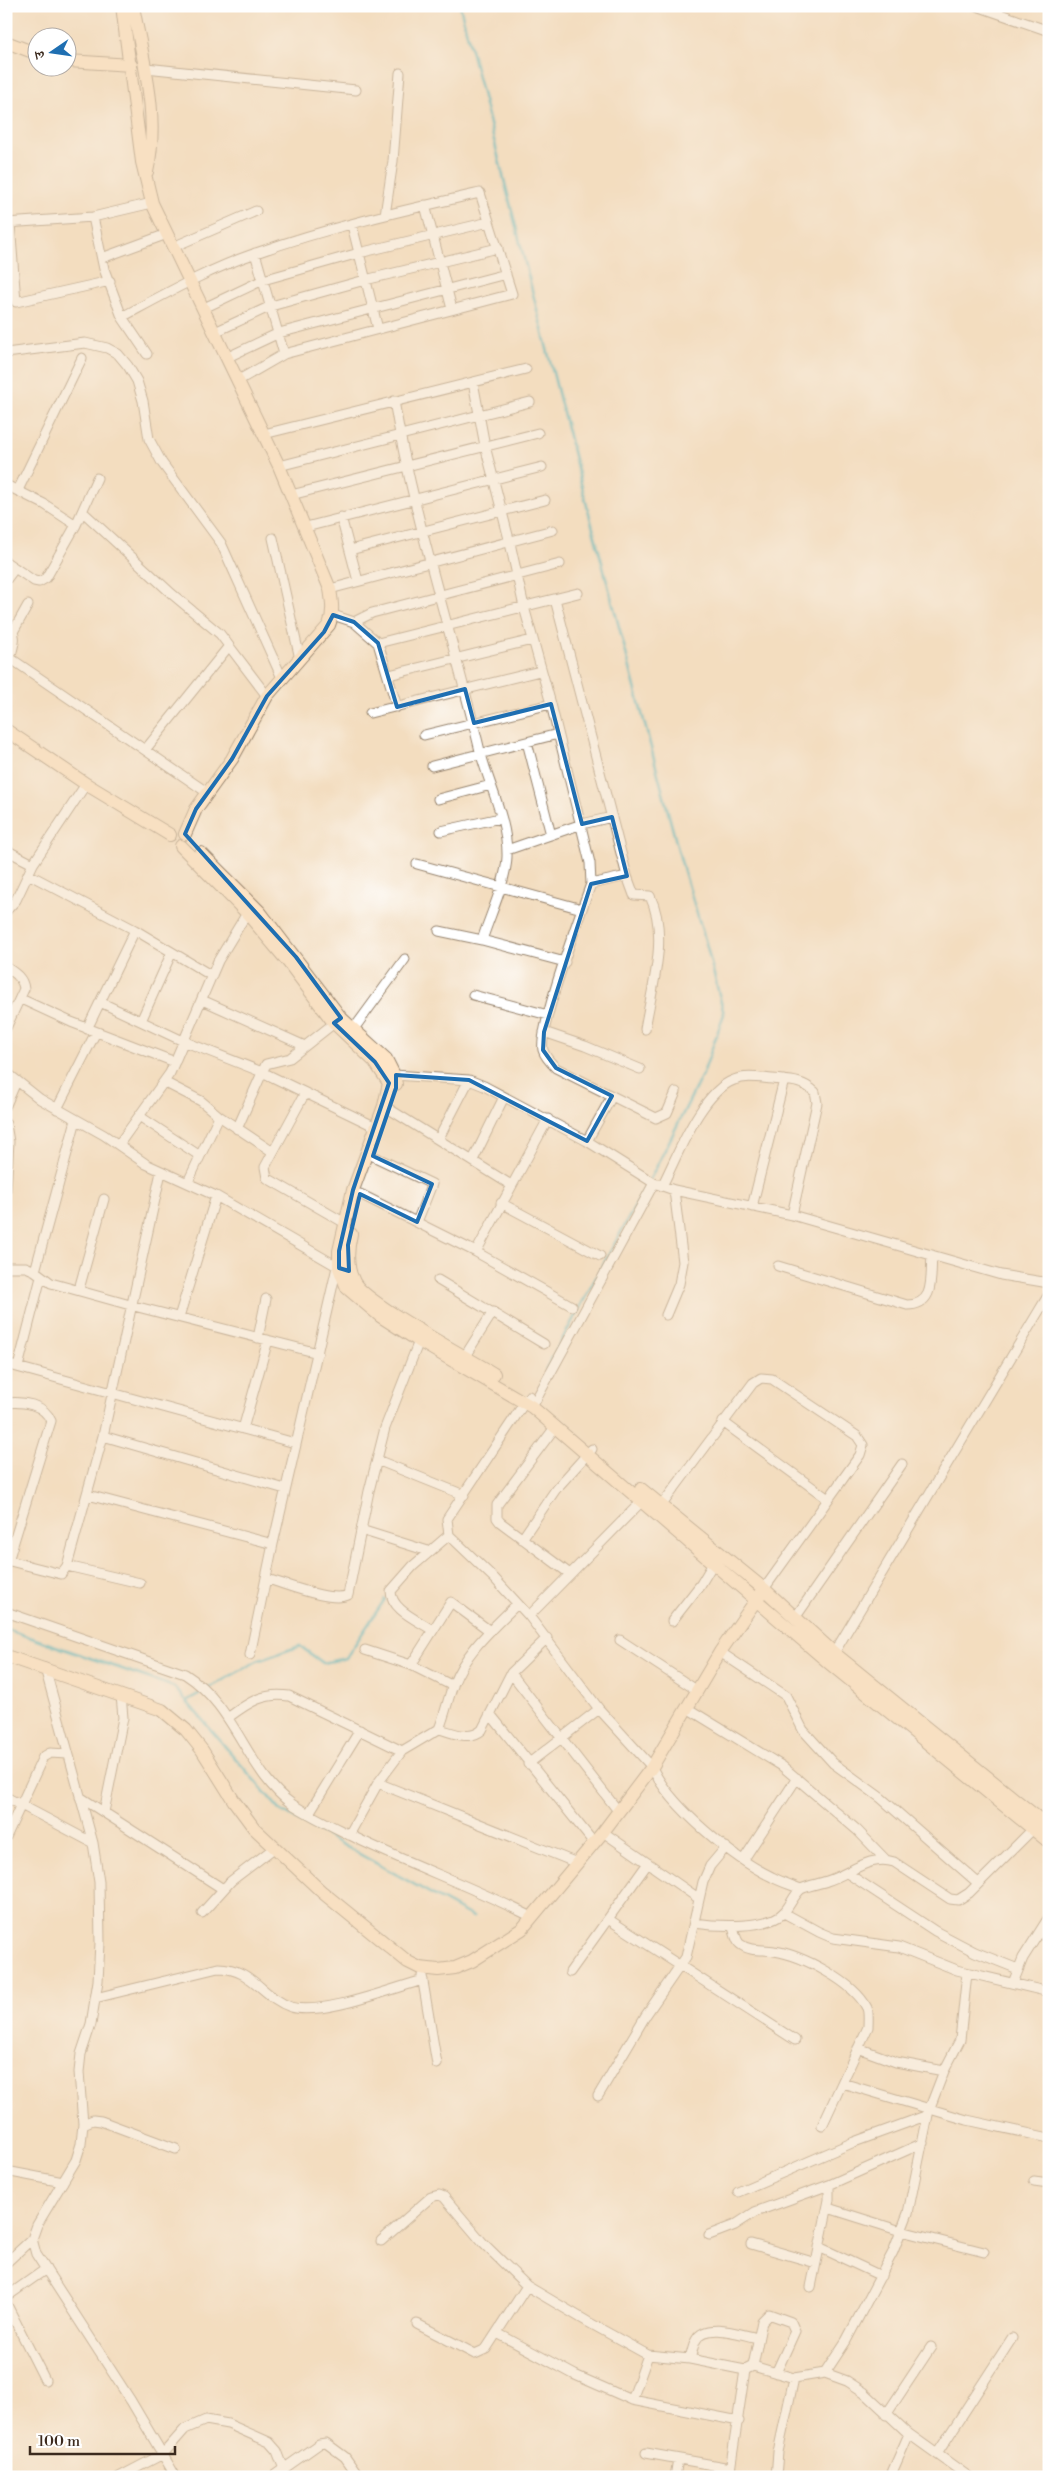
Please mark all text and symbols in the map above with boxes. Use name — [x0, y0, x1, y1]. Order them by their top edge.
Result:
north arrow — [28, 28, 78, 78]
text: उ — [31, 48, 50, 61]
scale bar — [30, 2423, 175, 2455]
text: 100 m — [38, 2432, 80, 2451]

